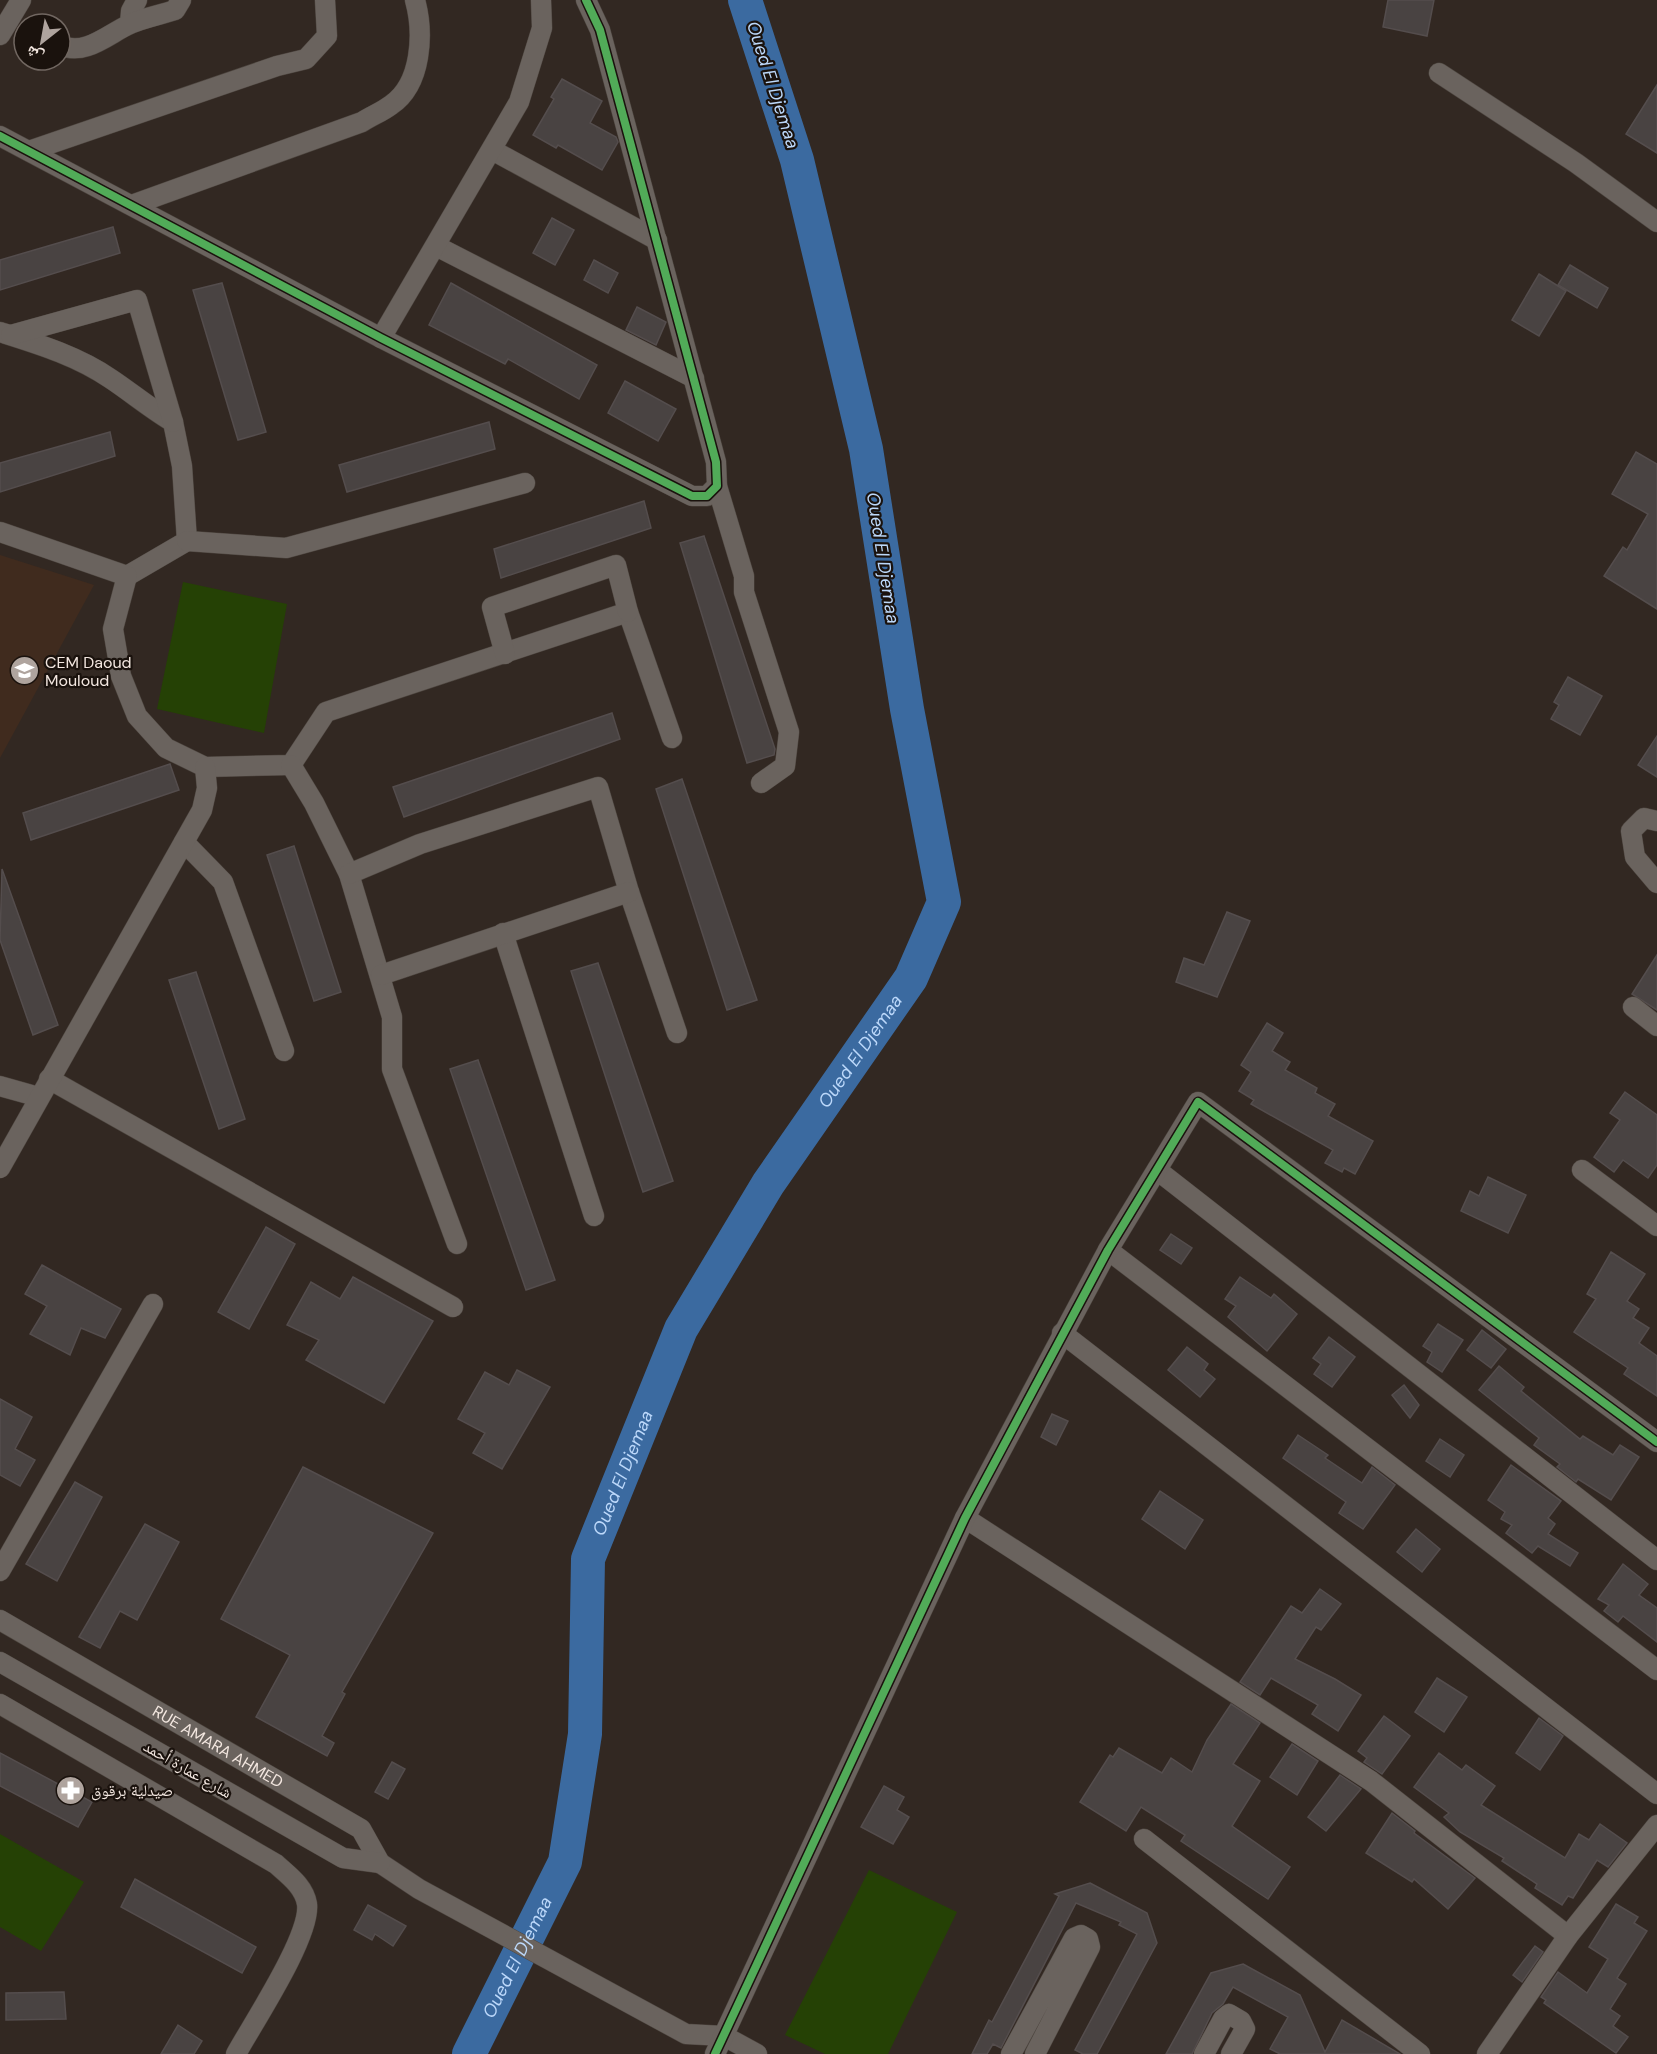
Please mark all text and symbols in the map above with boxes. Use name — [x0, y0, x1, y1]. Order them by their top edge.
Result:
north arrow — [12, 12, 72, 72]
water label: Oued El Djemaa — [741, 18, 805, 152]
text: ش — [22, 41, 47, 68]
water label: Oued El Djemaa — [861, 490, 905, 626]
place label: CEM Daoud Mouloud — [45, 652, 132, 691]
school or university icon: CEM Daoud Mouloud — [8, 655, 40, 687]
water label: Oued El Djemaa — [812, 990, 908, 1113]
water label: Oued El Djemaa — [587, 1407, 659, 1539]
street label: RUE AMARA AHMED — [149, 1701, 287, 1793]
street label: شارع عمارة أحمد — [140, 1736, 236, 1803]
pharmacy icon: صيدلية برقوق — [54, 1774, 86, 1806]
place label: صيدلية برقوق — [91, 1780, 173, 1801]
water label: Oued El Djemaa — [477, 1893, 558, 2022]

